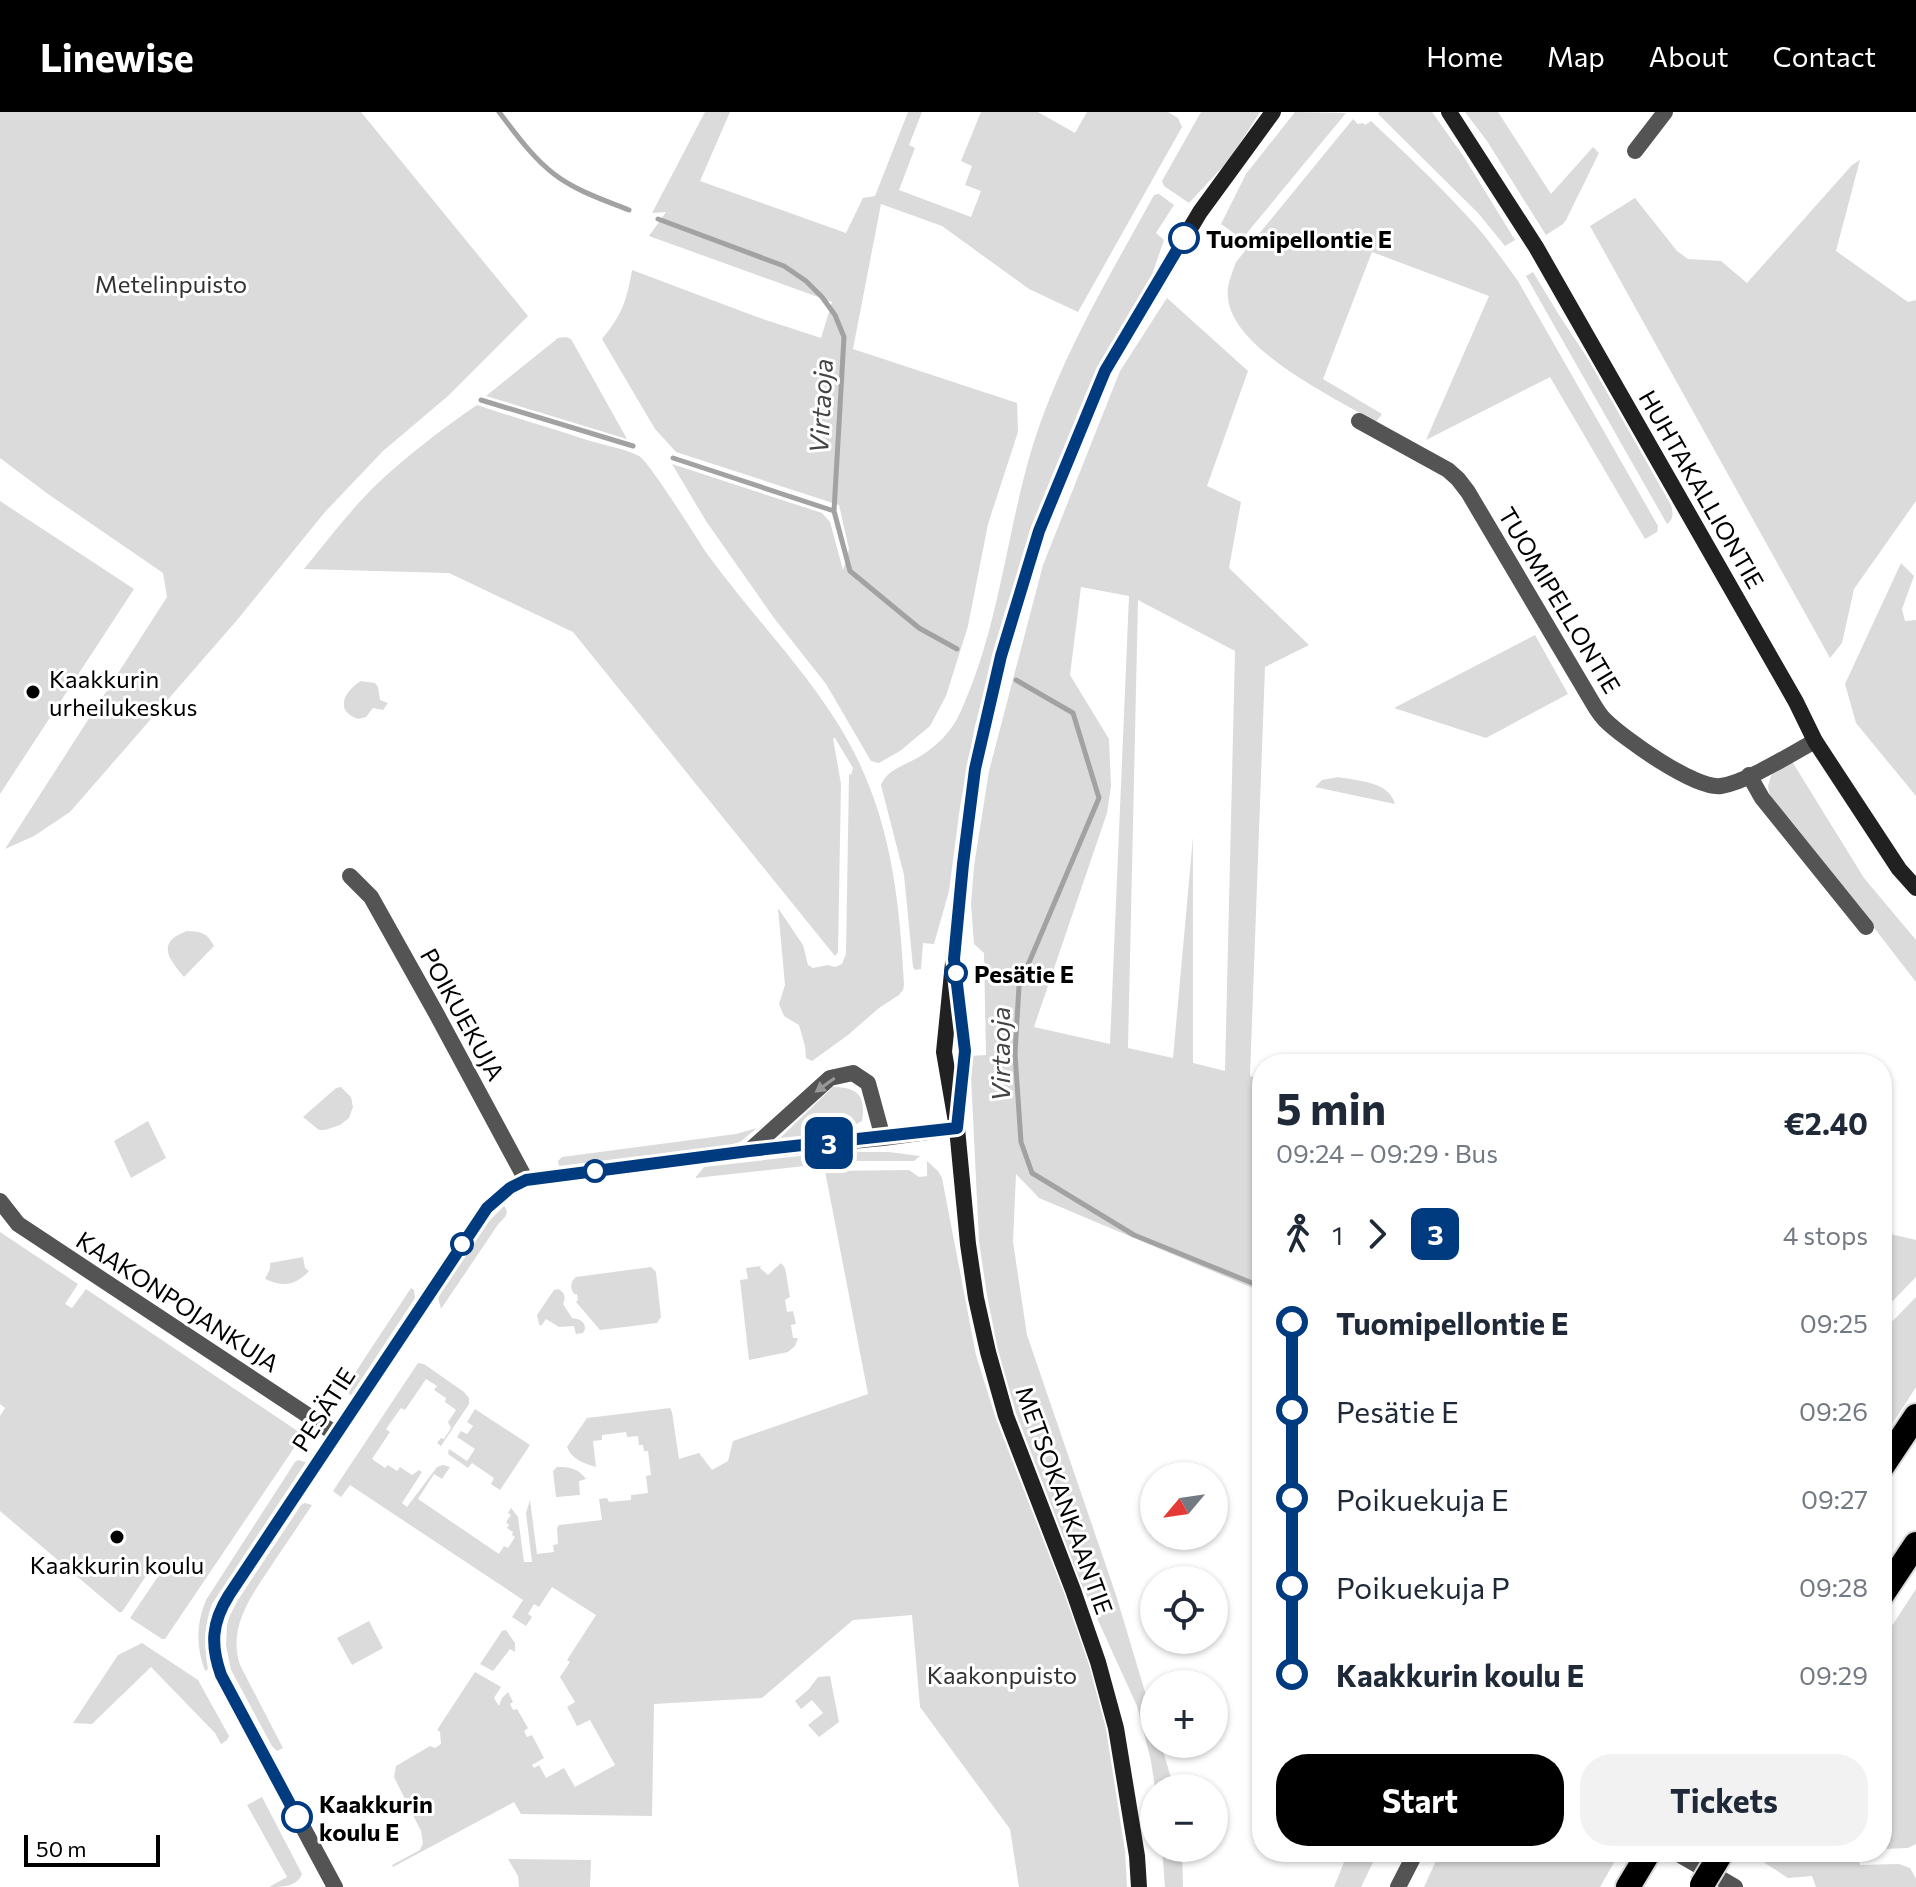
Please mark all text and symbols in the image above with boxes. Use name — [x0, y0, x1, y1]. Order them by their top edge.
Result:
text: Linewise — [40, 33, 194, 80]
text: Home — [1426, 39, 1503, 73]
text: Map — [1547, 39, 1605, 73]
text: About — [1649, 39, 1729, 73]
text: Contact — [1773, 39, 1876, 73]
marker: Tuomipellontie E — [1169, 223, 1199, 253]
place label: Tuomipellontie E — [1206, 224, 1392, 253]
park label: Metelinpuisto — [95, 269, 247, 298]
water label: Virtaoja — [802, 358, 838, 454]
street label: HUHTAKALLIONTIE — [1633, 385, 1771, 593]
street label: TUOMIPELLONTIE — [1493, 502, 1627, 698]
place label: Kaakkurin urheilukeskus — [49, 664, 197, 721]
marker: Kaakkurin urheilukeskus — [24, 683, 42, 701]
street label: POIKUEKUJA — [415, 943, 511, 1085]
place label: Pesätie E — [974, 959, 1074, 988]
marker: Pesätie E — [945, 962, 967, 984]
water label: Virtaoja — [984, 1007, 1015, 1101]
one-way arrow — [814, 1077, 836, 1093]
text: 5 min — [1276, 1080, 1386, 1134]
text: €2.40 — [1784, 1104, 1868, 1141]
line badge: 3 — [803, 1117, 855, 1169]
text: 3 — [821, 1126, 837, 1160]
text: 09:24 – 09:29 · Bus — [1276, 1137, 1498, 1168]
unlabelled marker — [584, 1160, 606, 1182]
icon: walk — [1276, 1212, 1320, 1256]
icon: forward — [1355, 1212, 1399, 1256]
text: 3 — [1427, 1217, 1443, 1251]
text: 1 — [1332, 1219, 1343, 1250]
text: 4 stops — [1783, 1219, 1868, 1250]
street label: KAAKONPOJANKUJA — [71, 1225, 285, 1377]
unlabelled marker — [451, 1233, 473, 1255]
text: Tuomipellontie E — [1336, 1304, 1569, 1341]
text: 09:25 — [1800, 1307, 1868, 1338]
street label: PESÄTIE — [285, 1362, 361, 1456]
street label: METSOKANKAANTIE — [1010, 1382, 1120, 1618]
text: Pesätie E — [1336, 1392, 1459, 1429]
text: 09:26 — [1799, 1395, 1868, 1426]
north arrow — [1140, 1462, 1228, 1550]
map controls — [1140, 1462, 1228, 1862]
text: Poikuekuja E — [1336, 1480, 1509, 1517]
text: 09:27 — [1801, 1483, 1868, 1514]
marker: Kaakkurin koulu — [108, 1528, 126, 1546]
place label: Kaakkurin koulu — [30, 1550, 204, 1579]
button: locate — [1140, 1566, 1228, 1654]
text: Poikuekuja P — [1336, 1568, 1510, 1605]
text: 09:28 — [1799, 1571, 1868, 1602]
text: Kaakkurin koulu E — [1336, 1656, 1584, 1693]
text: 09:29 — [1799, 1659, 1868, 1690]
park label: Kaakonpuisto — [927, 1660, 1077, 1689]
button: + — [1140, 1670, 1228, 1758]
button: Start — [1276, 1754, 1564, 1846]
button: Tickets — [1580, 1754, 1868, 1846]
button: − — [1140, 1774, 1228, 1862]
place label: Kaakkurin koulu E — [319, 1789, 433, 1846]
marker: Kaakkurin koulu E — [282, 1802, 312, 1832]
scale bar — [24, 1831, 160, 1867]
text: 50 m — [36, 1835, 86, 1862]

